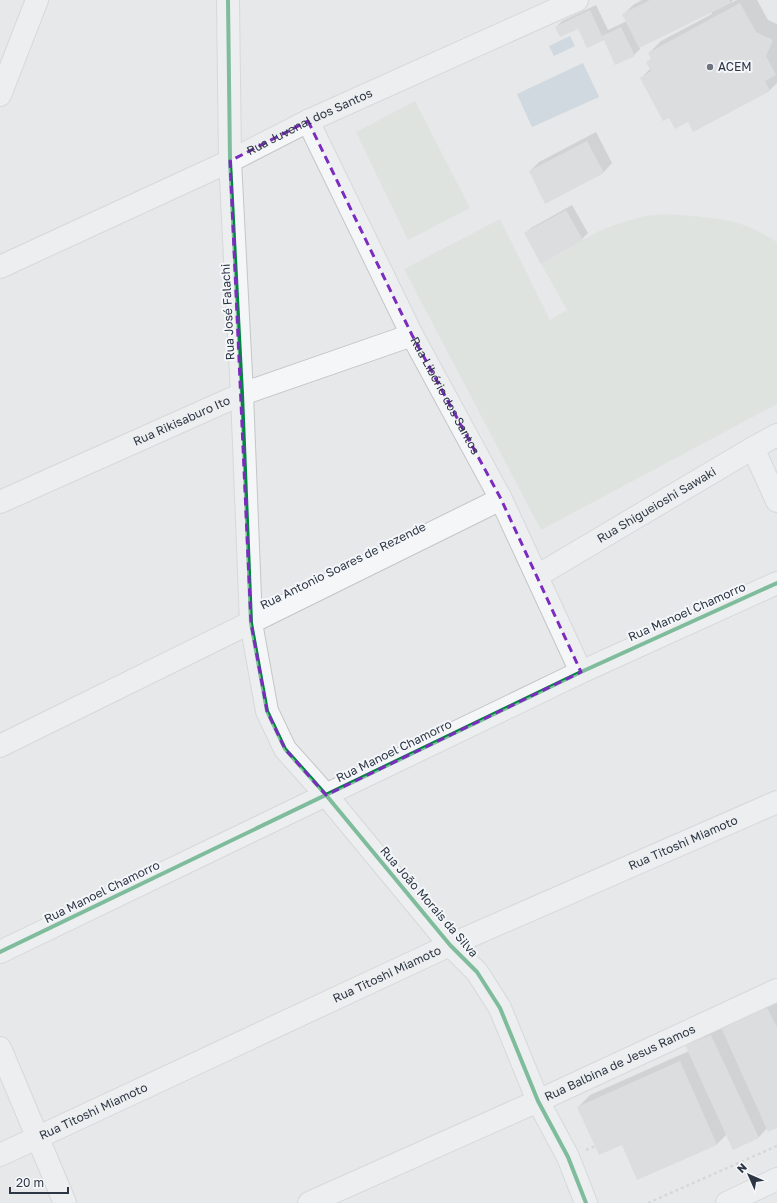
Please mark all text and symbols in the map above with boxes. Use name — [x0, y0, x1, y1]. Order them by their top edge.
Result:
place label: ACEM — [718, 59, 752, 74]
marker: ACEM — [705, 62, 715, 72]
street label: Rua Juvenal dos Santos — [244, 85, 375, 158]
street label: Rua José Falachi — [217, 263, 238, 361]
street label: Rua Libório dos Santos — [407, 334, 483, 457]
street label: Rua Rikisaburo Ito — [131, 392, 232, 449]
street label: Rua Shigueioshi Sawaki — [594, 464, 719, 546]
street label: Rua Antonio Soares de Rezende — [257, 519, 428, 612]
street label: Rua Manoel Chamorro — [626, 579, 748, 644]
street label: Rua Manoel Chamorro — [333, 716, 454, 785]
street label: Rua Titoshi Miamoto — [626, 812, 740, 873]
street label: Rua João Morais da Silva — [377, 843, 482, 960]
street label: Rua Manoel Chamorro — [41, 857, 162, 926]
street label: Rua Titoshi Miamoto — [330, 942, 443, 1006]
street label: Rua Balbina de Jesus Ramos — [542, 1021, 697, 1104]
street label: Rua Titoshi Miamoto — [37, 1079, 150, 1143]
north arrow — [729, 1155, 769, 1195]
text: N — [734, 1160, 749, 1175]
scale bar — [10, 1169, 68, 1195]
text: 20 m — [16, 1175, 44, 1190]

